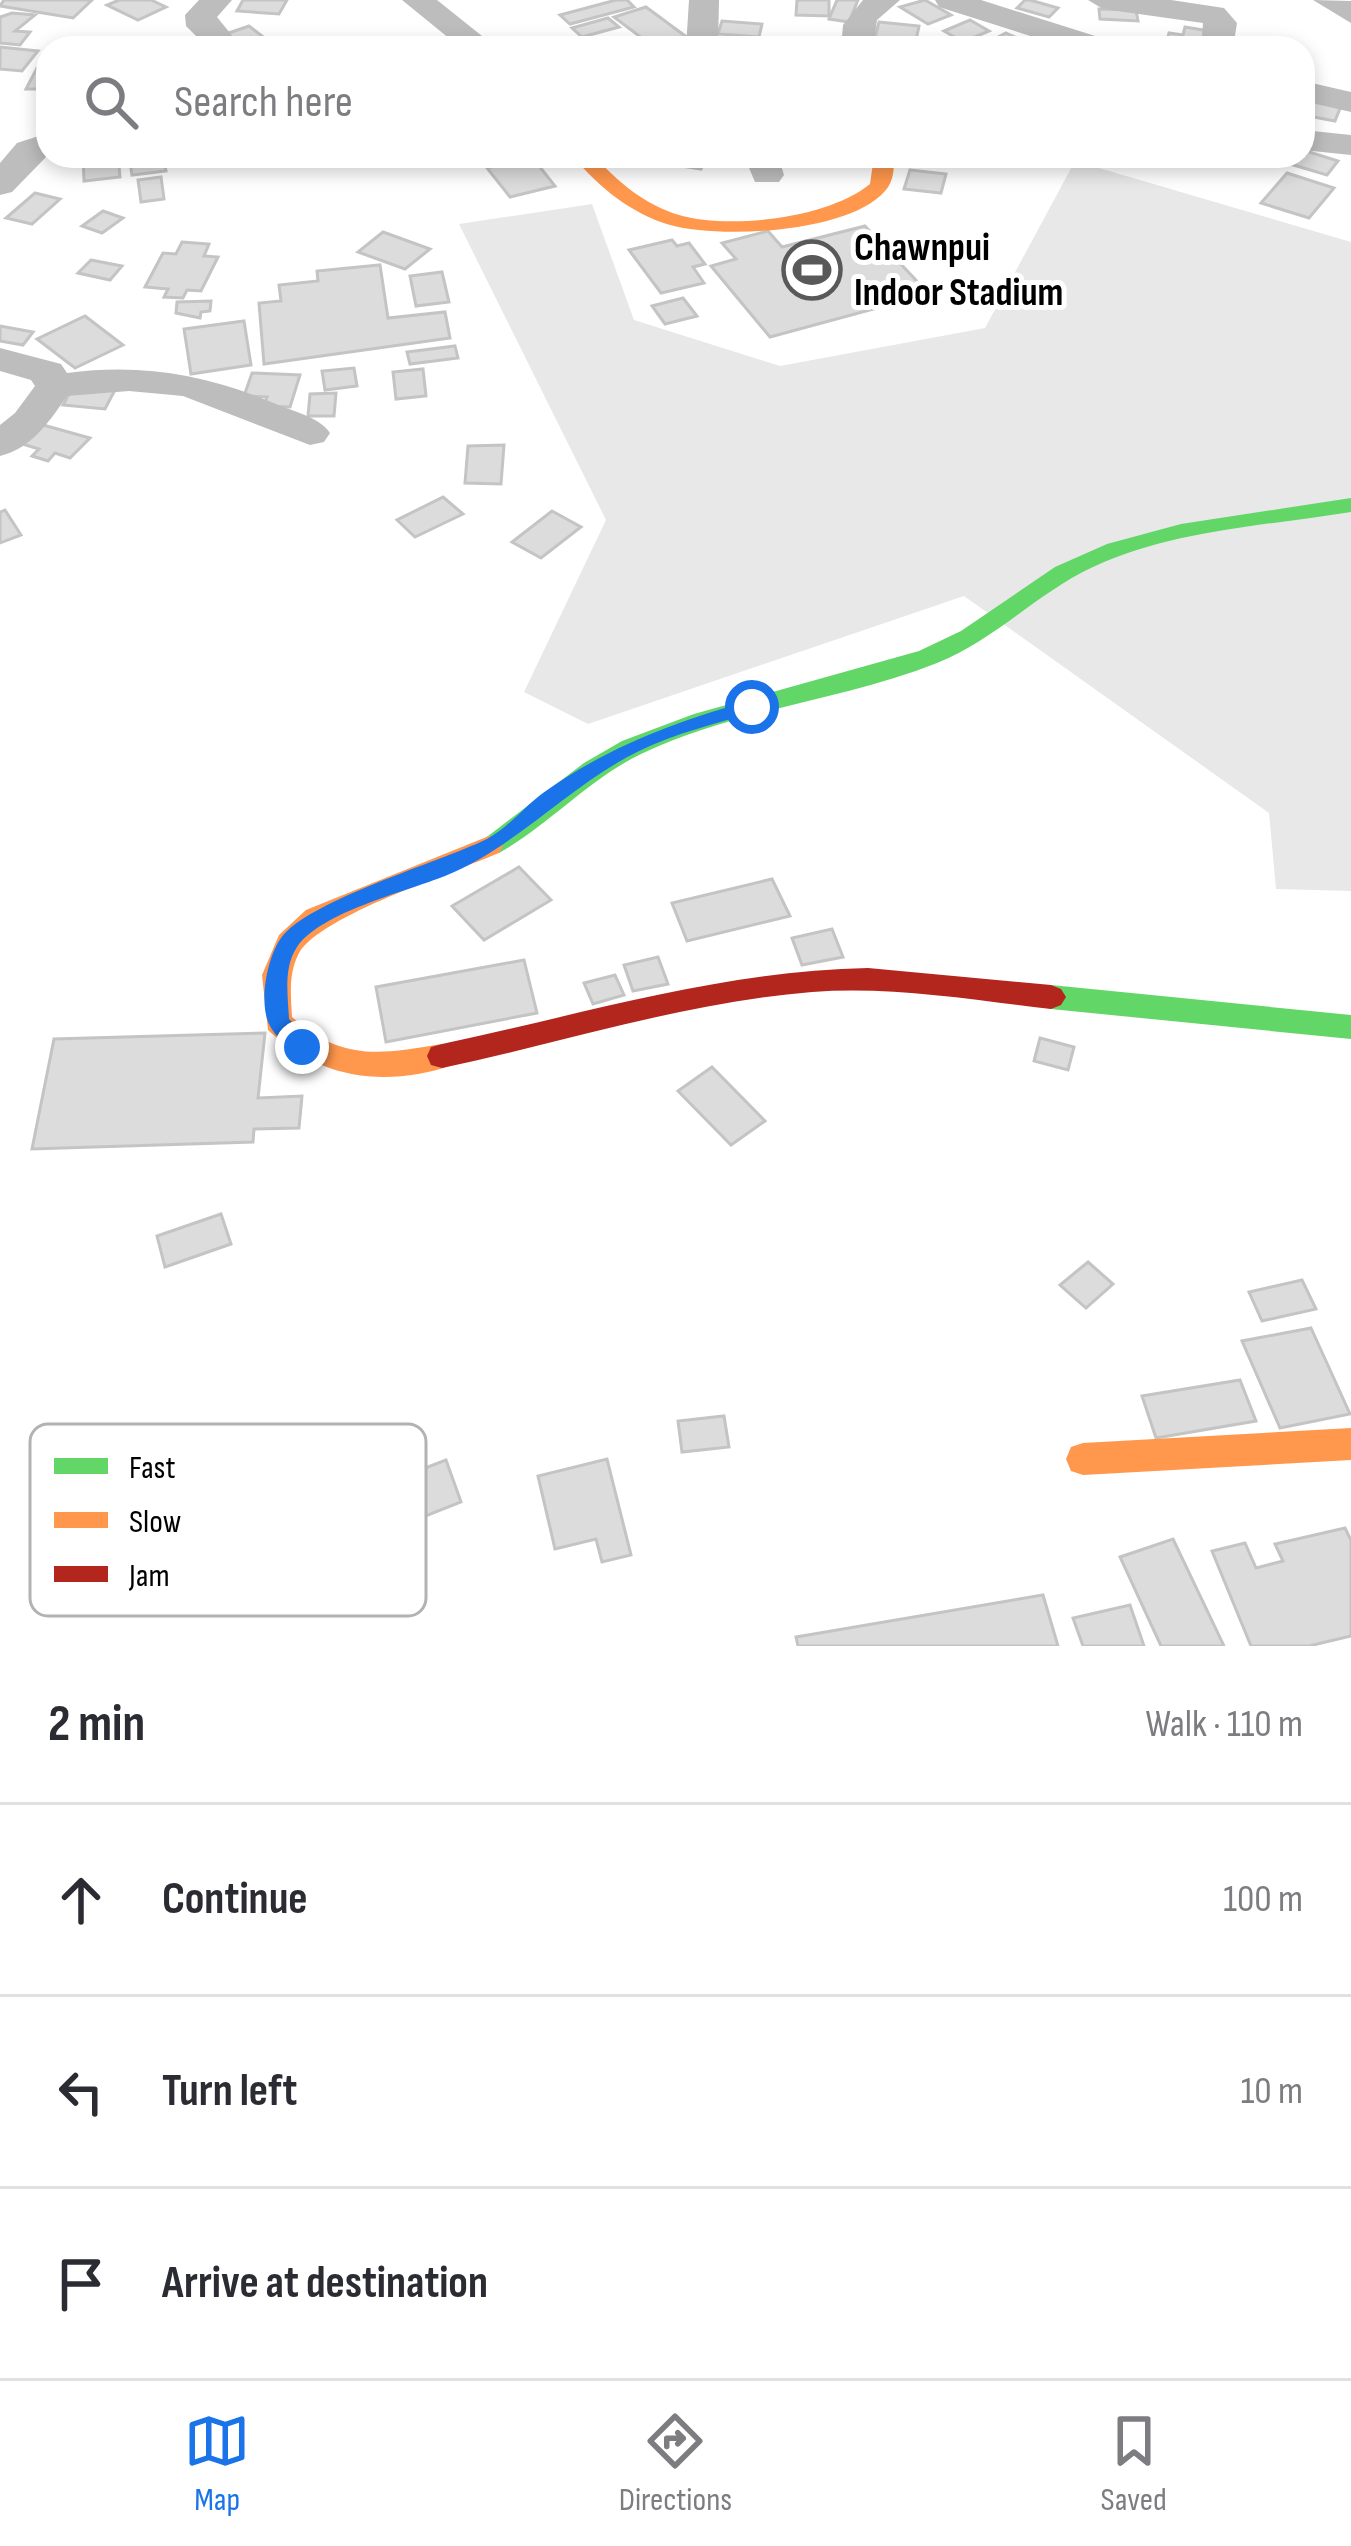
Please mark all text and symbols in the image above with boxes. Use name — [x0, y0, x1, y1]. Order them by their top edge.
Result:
search box — [36, 36, 1315, 168]
icon: search — [78, 69, 144, 135]
text: Search here — [174, 75, 353, 130]
place label: Chawnpui Indoor Stadium — [854, 225, 1063, 317]
sports icon: Chawnpui Indoor Stadium — [781, 239, 843, 301]
route start — [725, 680, 779, 734]
route end — [275, 1020, 329, 1074]
legend — [30, 1424, 426, 1616]
text: Fast — [129, 1448, 176, 1488]
text: Slow — [129, 1502, 181, 1542]
text: Jam — [128, 1556, 170, 1596]
text: 2 min — [48, 1694, 145, 1755]
text: Walk · 110 m — [1145, 1701, 1303, 1748]
icon: ahead — [48, 1867, 114, 1933]
text: Continue — [162, 1872, 308, 1927]
text: 100 m — [1223, 1876, 1303, 1923]
icon: left — [48, 2059, 114, 2125]
text: Turn left — [162, 2064, 297, 2119]
text: 10 m — [1241, 2068, 1303, 2115]
icon: arrive — [48, 2251, 114, 2317]
text: Arrive at destination — [162, 2256, 488, 2311]
tab: Map — [184, 2408, 250, 2520]
tab: Directions — [619, 2408, 732, 2520]
tab: Saved — [1101, 2408, 1167, 2520]

